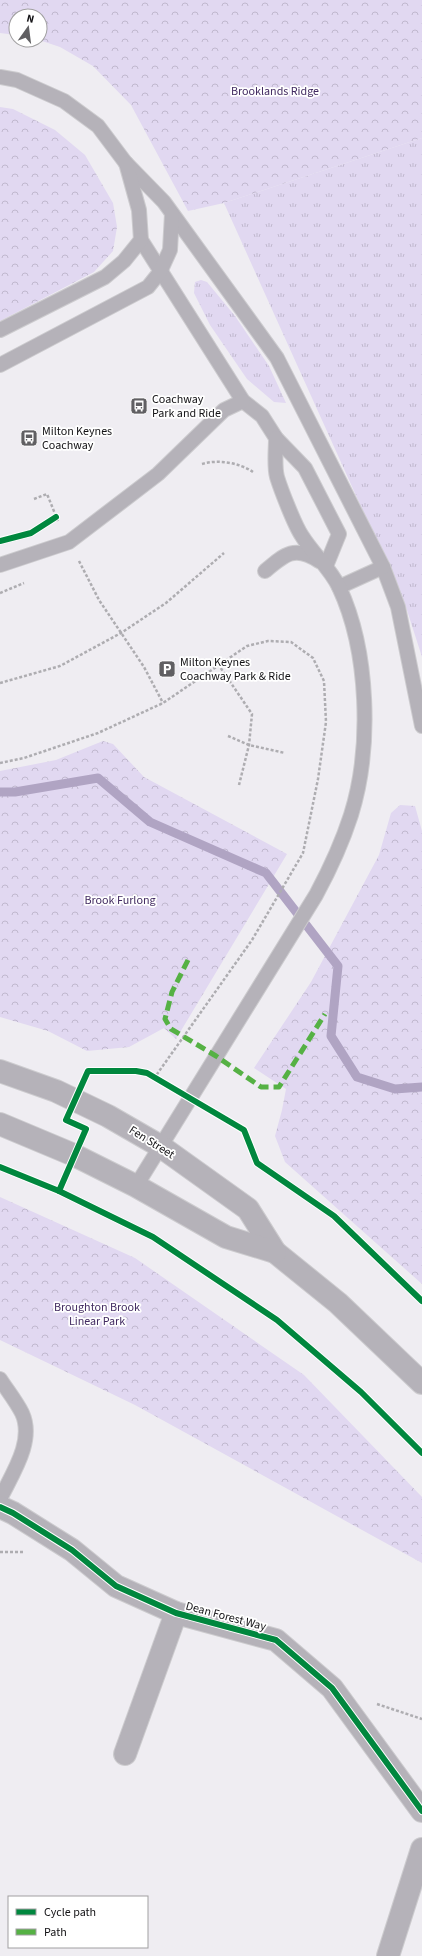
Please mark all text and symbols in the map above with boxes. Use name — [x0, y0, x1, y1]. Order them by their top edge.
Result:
north arrow — [8, 8, 48, 48]
text: N — [25, 11, 36, 27]
park label: Brooklands Ridge — [231, 83, 319, 100]
place label: Coachway Park and Ride — [152, 391, 221, 422]
bus stop icon: Coachway Park and Ride — [129, 396, 149, 416]
place label: Milton Keynes Coachway — [42, 423, 112, 454]
bus stop icon: Milton Keynes Coachway — [19, 428, 39, 448]
place label: Milton Keynes Coachway Park & Ride — [180, 654, 291, 685]
parking icon: Milton Keynes Coachway Park & Ride — [157, 659, 177, 679]
park label: Brook Furlong — [84, 892, 156, 909]
street label: Fen Street — [126, 1122, 178, 1163]
park label: Broughton Brook Linear Park — [54, 1299, 140, 1330]
street label: Dean Forest Way — [184, 1598, 268, 1635]
legend — [8, 1896, 148, 1948]
text: Cycle path — [44, 1904, 96, 1921]
text: Path — [44, 1924, 67, 1941]

